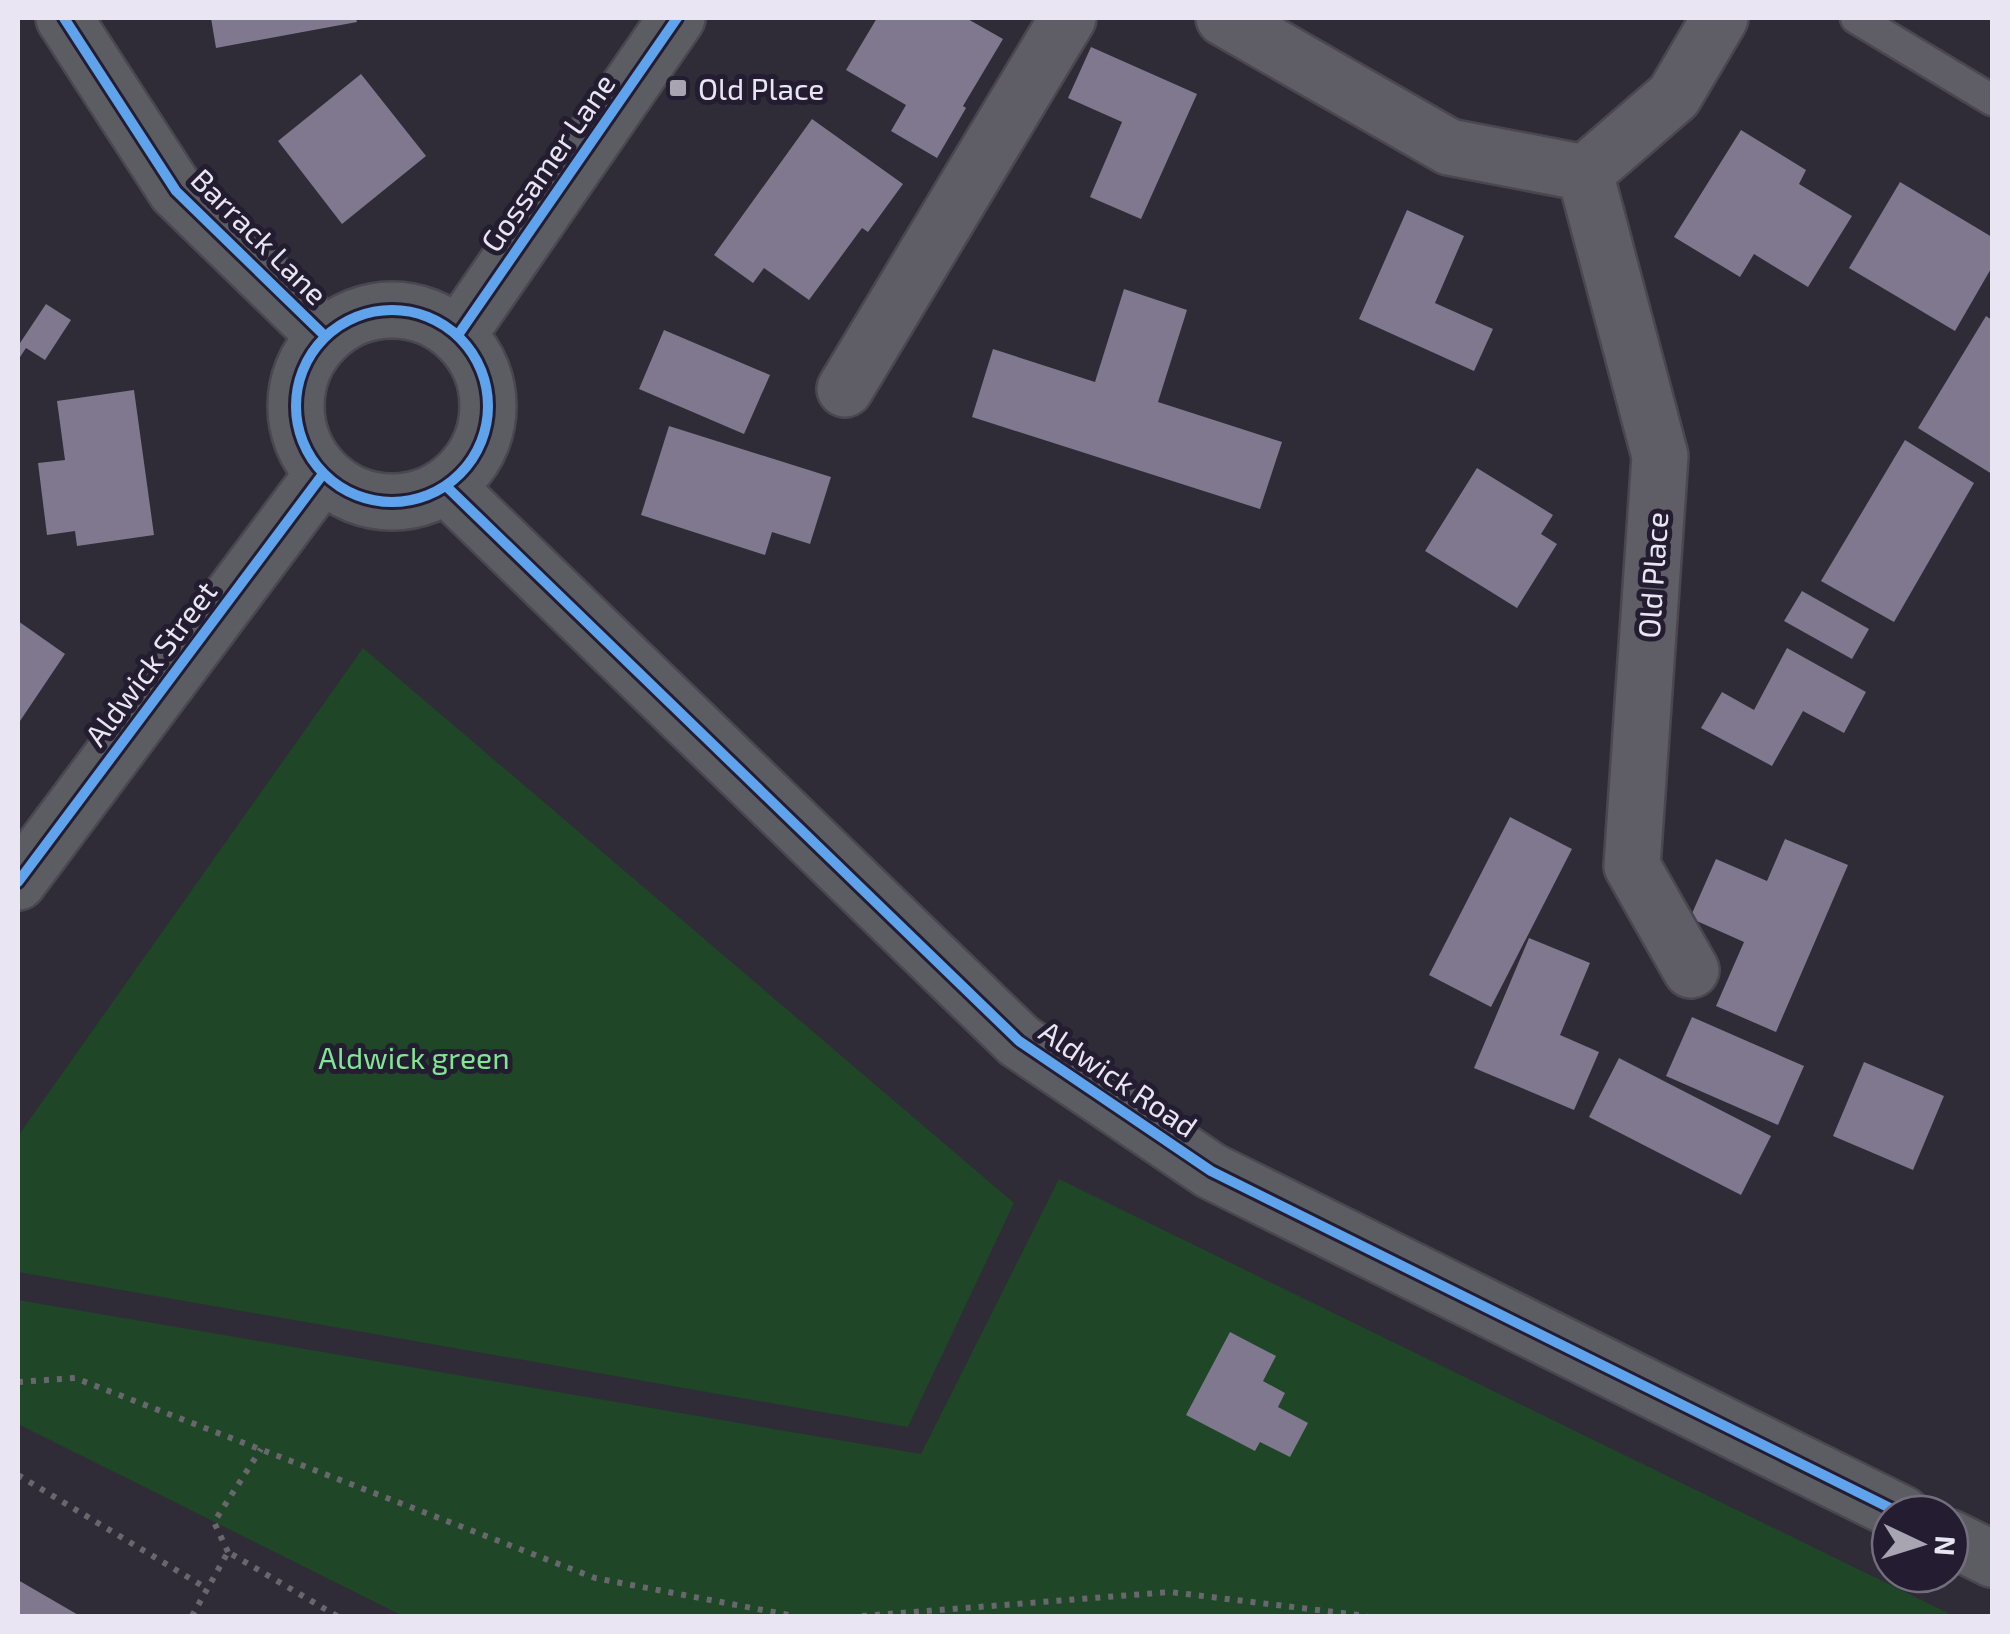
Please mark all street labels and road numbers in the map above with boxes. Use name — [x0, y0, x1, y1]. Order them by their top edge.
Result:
street label: Gossamer Lane — [472, 66, 622, 258]
street label: Barrack Lane — [185, 161, 335, 311]
street label: Old Place — [1630, 511, 1674, 639]
street label: Aldwick Street — [76, 574, 224, 752]
street label: Aldwick Road — [1033, 1012, 1205, 1144]

